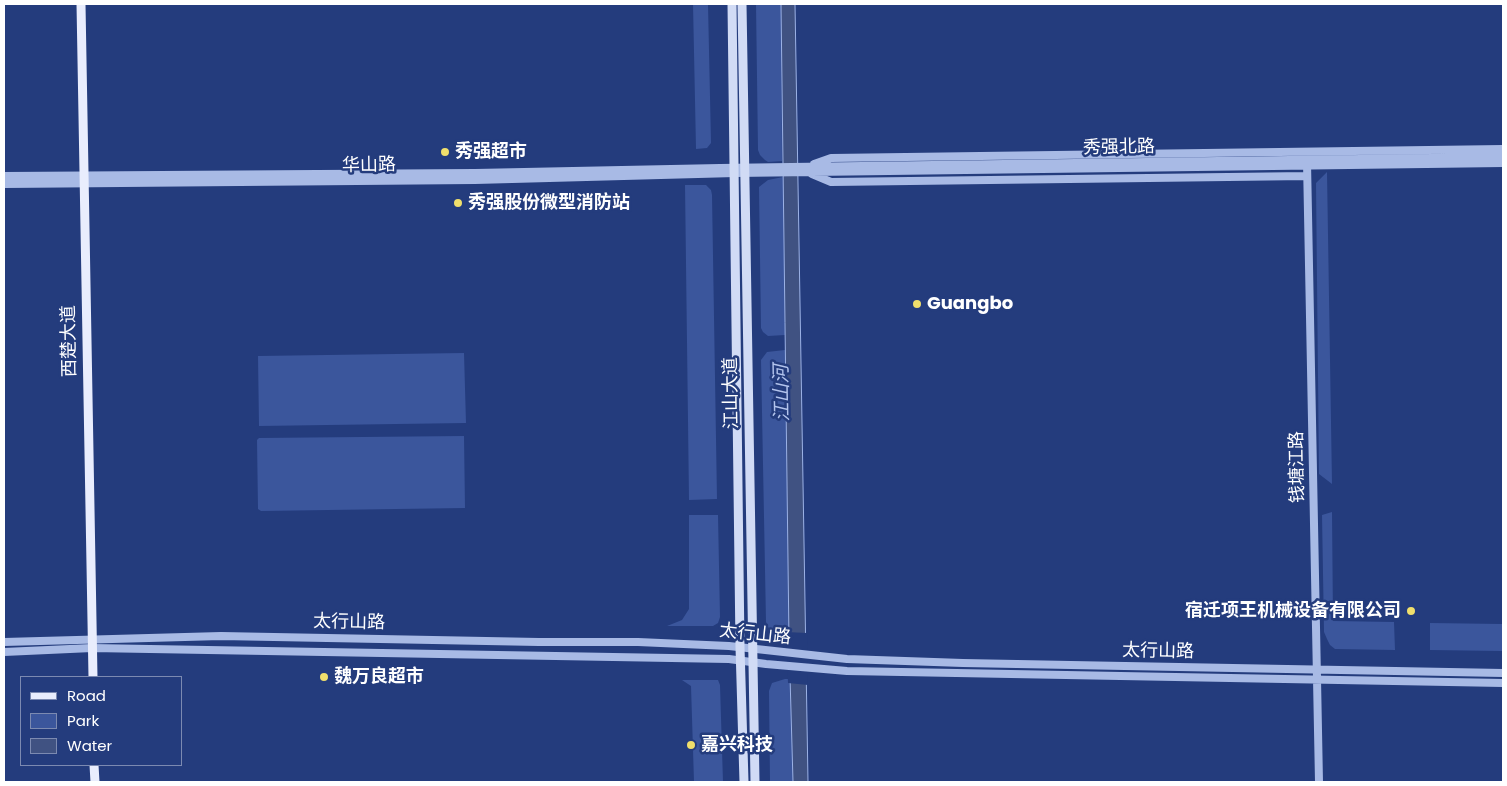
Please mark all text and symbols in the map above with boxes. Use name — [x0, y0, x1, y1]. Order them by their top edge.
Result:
street label: 秀强北路 — [1083, 137, 1155, 159]
place label: 秀强超市 — [455, 141, 527, 163]
marker: 秀强超市 — [439, 146, 451, 158]
street label: 华山路 — [342, 155, 396, 177]
place label: 秀强股份微型消防站 — [468, 192, 630, 214]
marker: 秀强股份微型消防站 — [452, 197, 464, 209]
place label: Guangbo — [927, 293, 1013, 315]
marker: Guangbo — [911, 298, 923, 310]
street label: 西楚大道 — [59, 305, 81, 377]
street label: 江山大道 — [721, 357, 743, 429]
water label: 江山河 — [771, 364, 795, 422]
street label: 钱塘江路 — [1287, 431, 1309, 503]
place label: 宿迁项王机械设备有限公司 — [1185, 600, 1401, 622]
marker: 宿迁项王机械设备有限公司 — [1405, 605, 1417, 617]
street label: 太行山路 — [313, 612, 385, 634]
street label: 太行山路 — [718, 620, 792, 650]
street label: 太行山路 — [1122, 641, 1194, 663]
place label: 魏万良超市 — [334, 666, 424, 688]
marker: 魏万良超市 — [318, 671, 330, 683]
legend — [20, 676, 182, 766]
text: Road — [67, 685, 106, 706]
text: Park — [67, 710, 99, 731]
place label: 嘉兴科技 — [701, 734, 773, 756]
text: Water — [67, 735, 112, 756]
marker: 嘉兴科技 — [685, 739, 697, 751]

